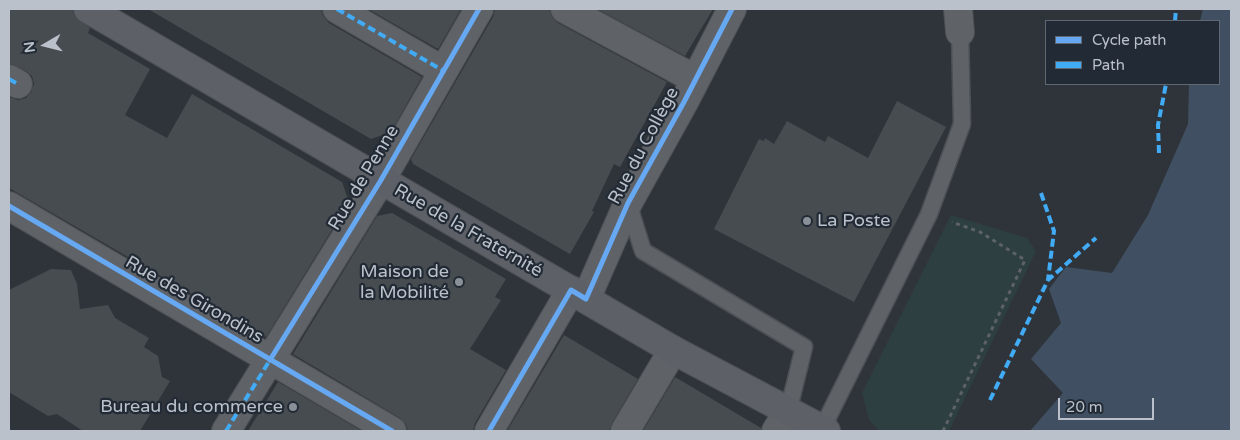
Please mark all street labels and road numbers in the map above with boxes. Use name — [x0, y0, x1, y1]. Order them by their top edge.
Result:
street label: Rue du Collège — [604, 84, 684, 208]
street label: Rue de Penne — [324, 121, 404, 235]
street label: Rue de la Fraternité — [390, 180, 546, 282]
street label: Rue des Girondins — [121, 252, 267, 348]

